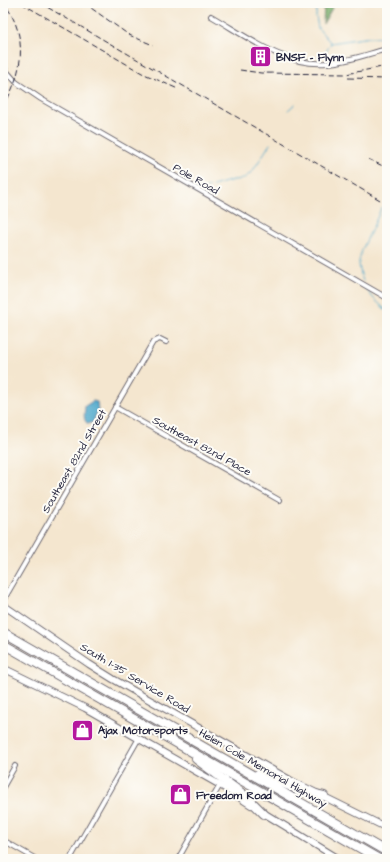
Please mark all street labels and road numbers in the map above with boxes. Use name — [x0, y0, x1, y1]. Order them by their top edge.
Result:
street label: Pole Road — [170, 160, 222, 198]
street label: Southeast 82nd Street — [38, 406, 110, 516]
street label: Southeast 82nd Place — [150, 413, 254, 479]
street label: South I-35 Service Road — [78, 639, 193, 717]
street label: Helen Cole Memorial Highway — [196, 725, 330, 812]

